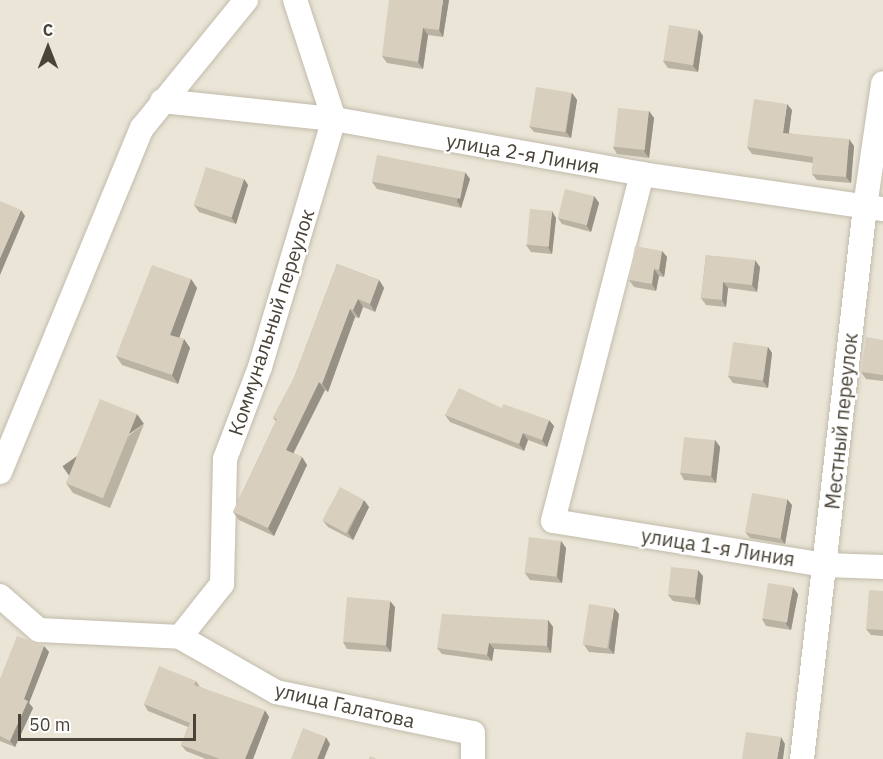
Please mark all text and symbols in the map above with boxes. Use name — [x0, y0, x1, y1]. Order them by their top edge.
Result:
north arrow — [18, 18, 78, 78]
text: С — [43, 20, 53, 40]
street label: улица 2-я Линия — [445, 128, 601, 178]
street label: Коммунальный переулок — [223, 206, 319, 438]
street label: Местный переулок — [820, 331, 862, 511]
street label: улица 1-я Линия — [639, 523, 797, 571]
street label: улица Галатова — [273, 677, 417, 733]
scale bar — [21, 702, 200, 740]
text: 50 m — [29, 713, 71, 736]

